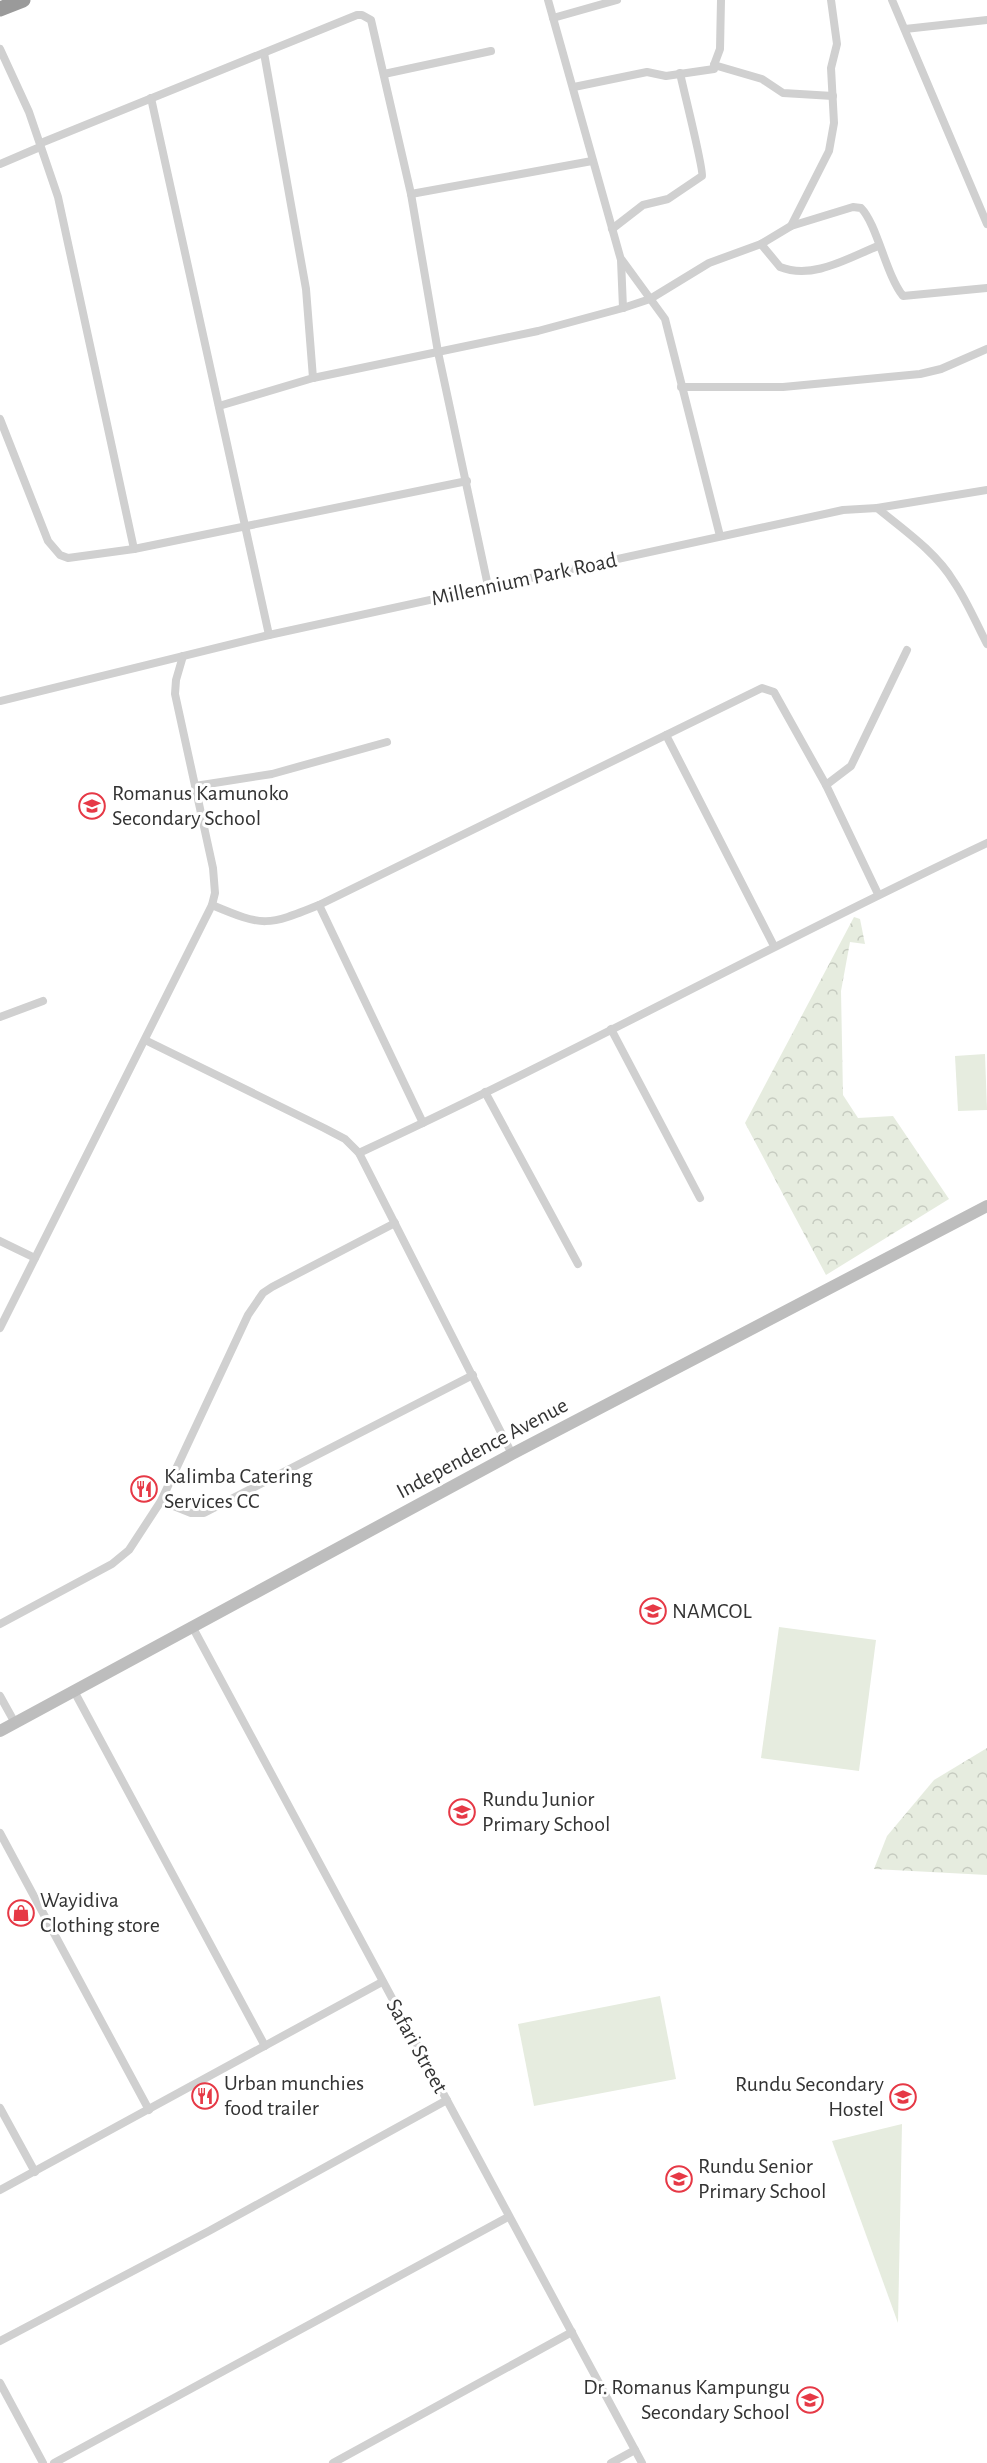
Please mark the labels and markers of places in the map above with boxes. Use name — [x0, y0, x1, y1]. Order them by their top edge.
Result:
place label: Romanus Kamunoko Secondary School — [112, 782, 289, 829]
school or university icon: Romanus Kamunoko Secondary School — [77, 791, 107, 821]
place label: Kalimba Catering Services CC — [164, 1465, 313, 1512]
restaurant icon: Kalimba Catering Services CC — [129, 1474, 159, 1504]
school or university icon: NAMCOL — [638, 1596, 668, 1626]
place label: NAMCOL — [672, 1600, 752, 1622]
place label: Rundu Junior Primary School — [482, 1788, 610, 1835]
school or university icon: Rundu Junior Primary School — [447, 1797, 477, 1827]
place label: Wayidiva Clothing store — [40, 1889, 160, 1936]
shop icon: Wayidiva Clothing store — [6, 1898, 36, 1928]
place label: Urban munchies food trailer — [224, 2072, 364, 2119]
place label: Rundu Secondary Hostel — [735, 2073, 885, 2120]
restaurant icon: Urban munchies food trailer — [190, 2081, 220, 2111]
school or university icon: Rundu Secondary Hostel — [888, 2082, 918, 2112]
place label: Rundu Senior Primary School — [698, 2155, 826, 2202]
school or university icon: Rundu Senior Primary School — [664, 2164, 694, 2194]
place label: Dr. Romanus Kampungu Secondary School — [583, 2376, 790, 2423]
school or university icon: Dr. Romanus Kampungu Secondary School — [795, 2385, 825, 2415]

